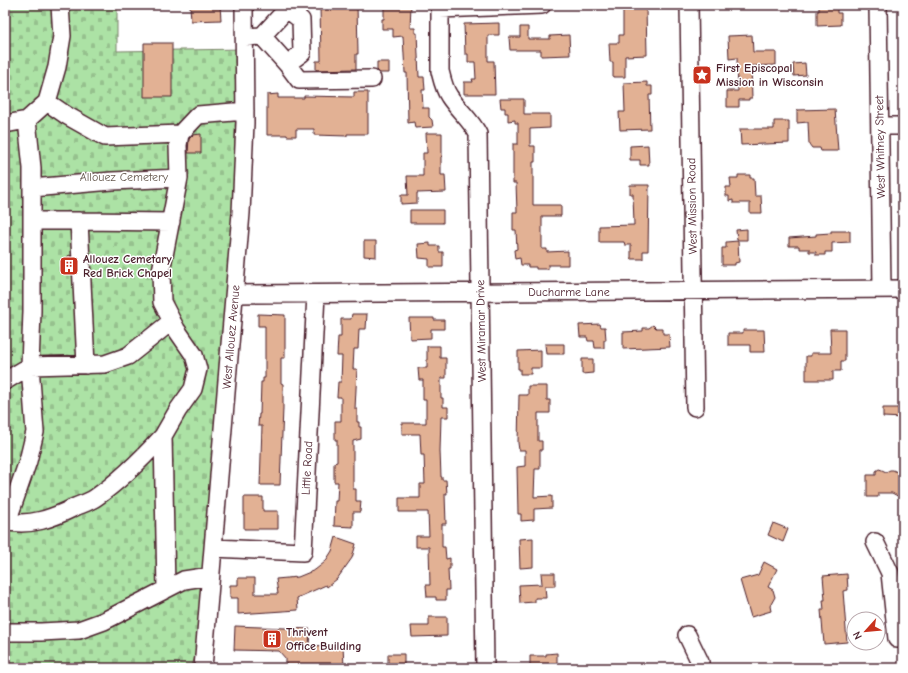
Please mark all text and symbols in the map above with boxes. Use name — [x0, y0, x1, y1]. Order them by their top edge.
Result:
place label: First Episcopal Mission in Wisconsin — [716, 61, 823, 89]
place icon: First Episcopal Mission in Wisconsin — [691, 64, 713, 86]
street label: West Whitney Street — [872, 95, 888, 199]
street label: West Mission Road — [684, 158, 700, 254]
park label: Allouez Cemetery — [80, 170, 169, 184]
place label: Allouez Cemetary Red Brick Chapel — [83, 252, 172, 280]
building icon: Allouez Cemetary Red Brick Chapel — [58, 255, 80, 277]
street label: West Miramar Drive — [473, 280, 489, 382]
street label: West Allouez Avenue — [219, 284, 243, 390]
street label: Ducharme Lane — [528, 285, 610, 299]
street label: Little Road — [299, 441, 315, 495]
north arrow — [846, 611, 886, 651]
place label: Thrivent Office Building — [286, 625, 362, 653]
building icon: Thrivent Office Building — [261, 628, 283, 650]
text: N — [850, 629, 865, 641]

